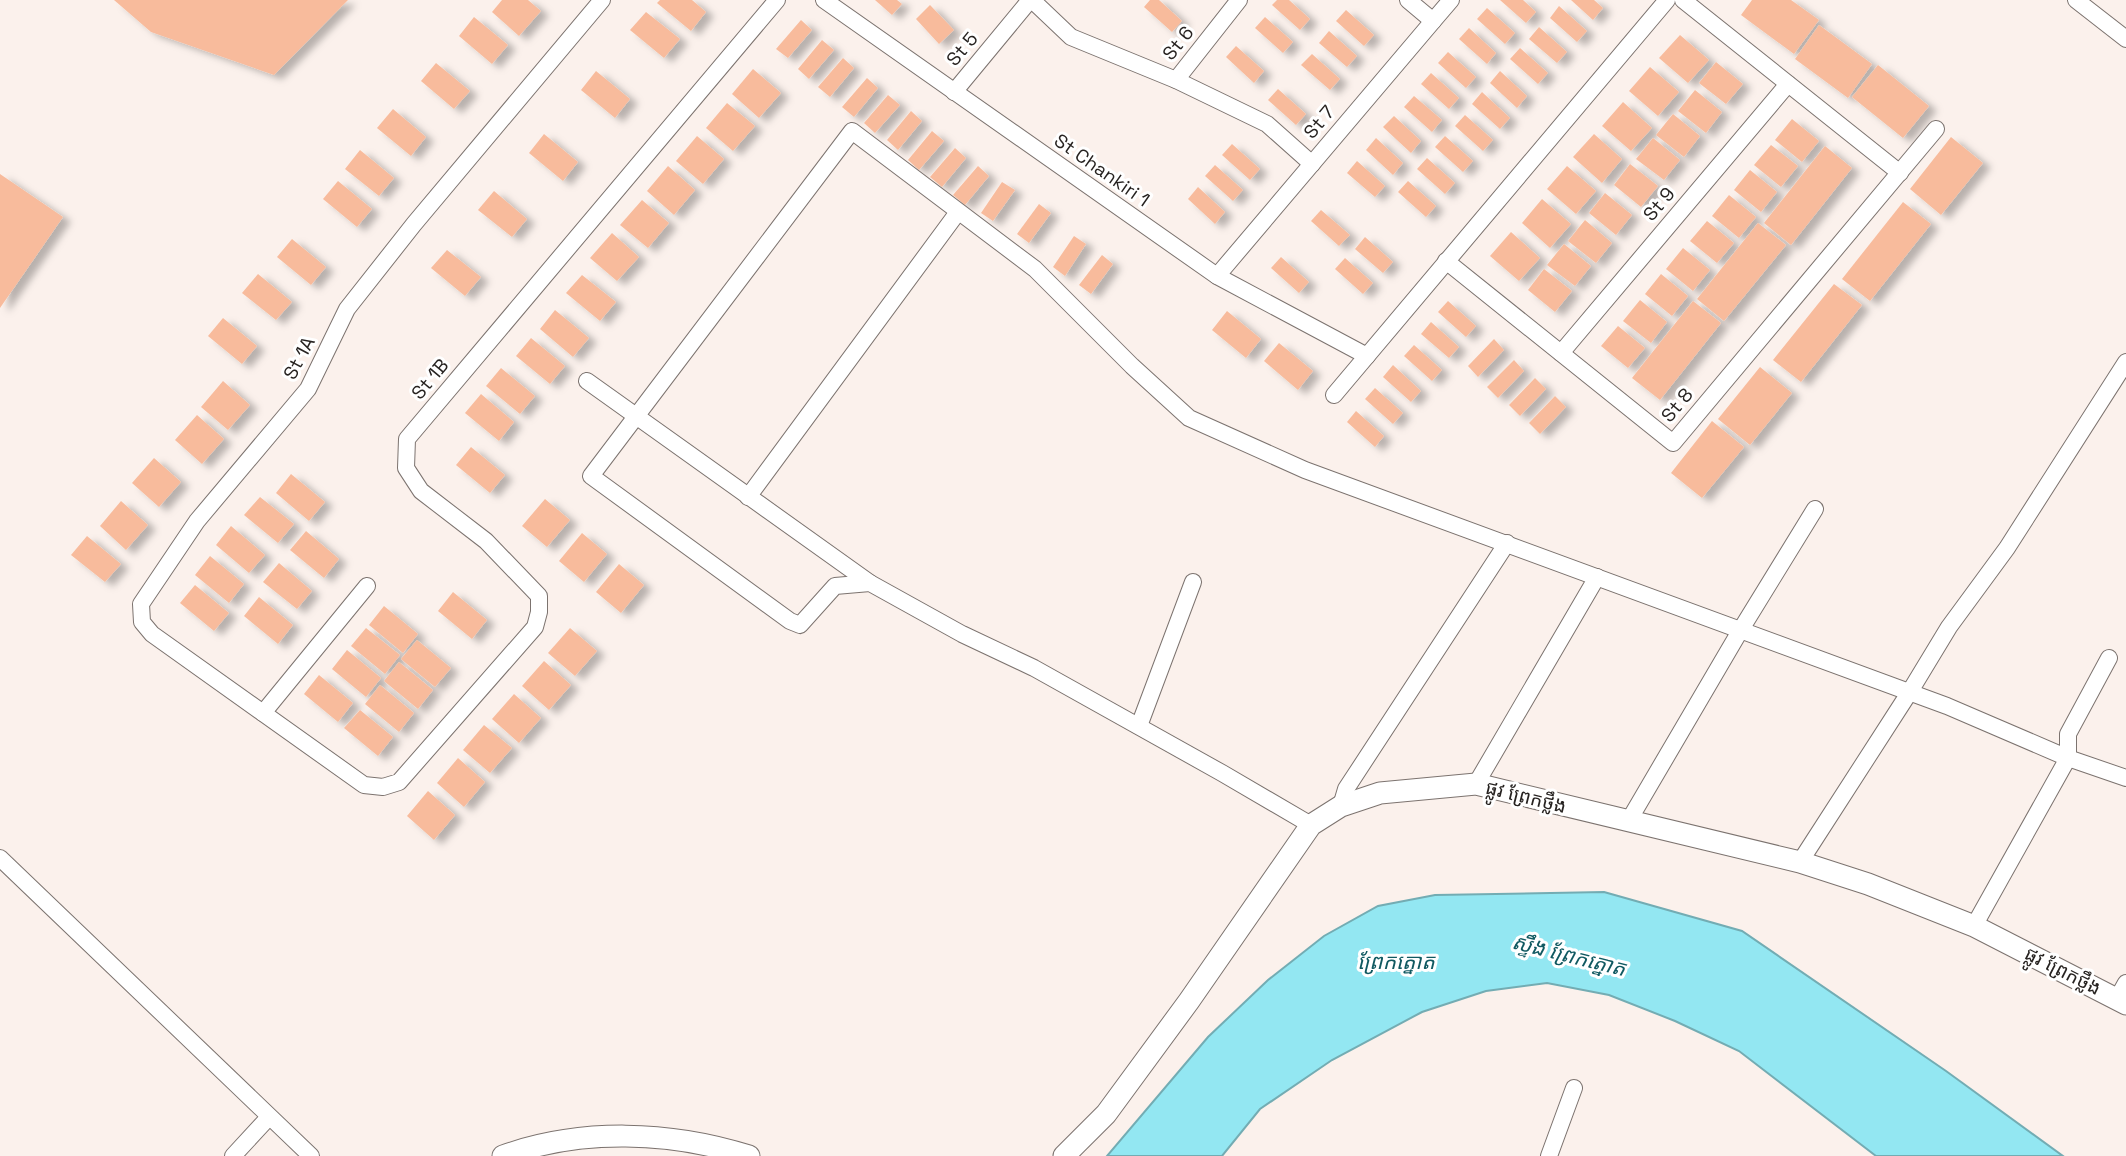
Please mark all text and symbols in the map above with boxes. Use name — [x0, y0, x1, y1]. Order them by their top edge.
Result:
street label: St 6 — [1157, 21, 1199, 65]
street label: St 5 — [941, 27, 983, 71]
street label: St 7 — [1298, 100, 1340, 144]
street label: St Chankiri 1 — [1049, 128, 1155, 212]
street label: St 9 — [1638, 182, 1680, 226]
street label: St 1A — [277, 332, 321, 384]
street label: St 1B — [406, 353, 454, 405]
street label: St 8 — [1655, 383, 1699, 427]
street label: ផ្លូវ ព្រែកថ្លឹង — [1482, 775, 1569, 824]
water label: ស្ទឹង ព្រែកត្នោត — [1509, 928, 1630, 983]
street label: ផ្លូវ ព្រែកថ្លឹង — [2019, 941, 2105, 1005]
water label: ព្រែកត្នោត — [1357, 948, 1436, 975]

